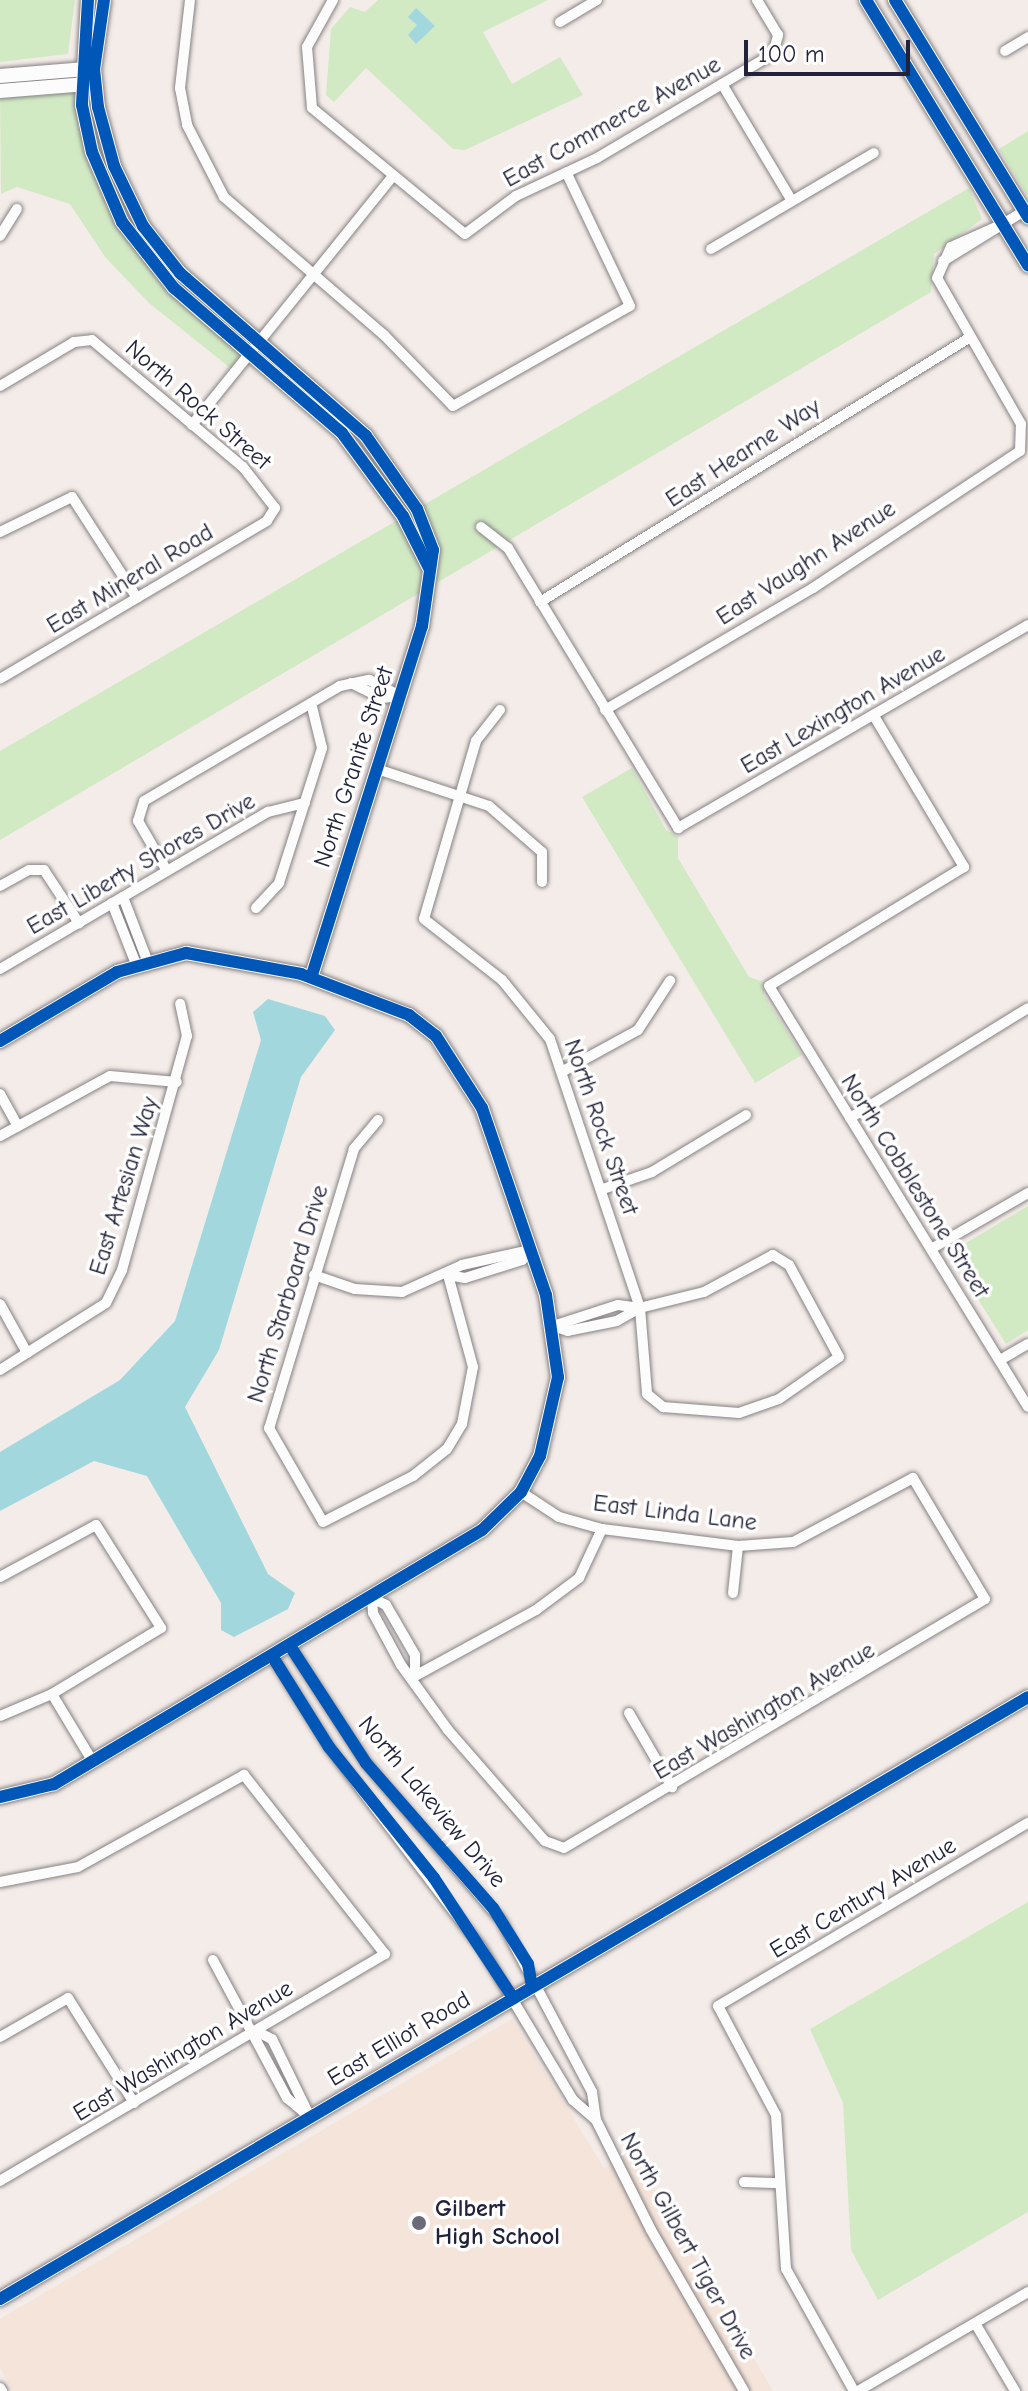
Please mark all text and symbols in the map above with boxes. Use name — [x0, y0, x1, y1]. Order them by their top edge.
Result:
scale bar — [748, 24, 914, 74]
text: 100 m — [758, 40, 825, 68]
street label: East Commerce Avenue — [498, 50, 726, 194]
street label: North Rock Street — [119, 334, 277, 476]
street label: East Hearne Way — [660, 392, 826, 514]
street label: East Vaughn Avenue — [711, 494, 901, 632]
street label: East Mineral Road — [42, 518, 218, 640]
street label: East Lexington Avenue — [736, 640, 950, 780]
street label: North Granite Street — [308, 663, 400, 871]
street label: East Liberty Shores Drive — [22, 787, 260, 941]
street label: North Rock Street — [557, 1035, 645, 1219]
street label: North Cobblestone Street — [834, 1069, 996, 1303]
street label: East Artesian Way — [83, 1093, 165, 1279]
street label: North Starboard Drive — [241, 1182, 335, 1406]
street label: East Linda Lane — [591, 1489, 759, 1537]
street label: East Washington Avenue — [648, 1636, 880, 1786]
street label: North Lakeview Drive — [352, 1711, 512, 1893]
street label: East Century Avenue — [765, 1831, 961, 1965]
street label: East Washington Avenue — [68, 1974, 298, 2128]
street label: East Elliot Road — [322, 1985, 476, 2093]
street label: North Gilbert Tiger Drive — [614, 2128, 762, 2364]
place label: Gilbert High School — [435, 2195, 560, 2251]
marker: Gilbert High School — [410, 2214, 428, 2232]

